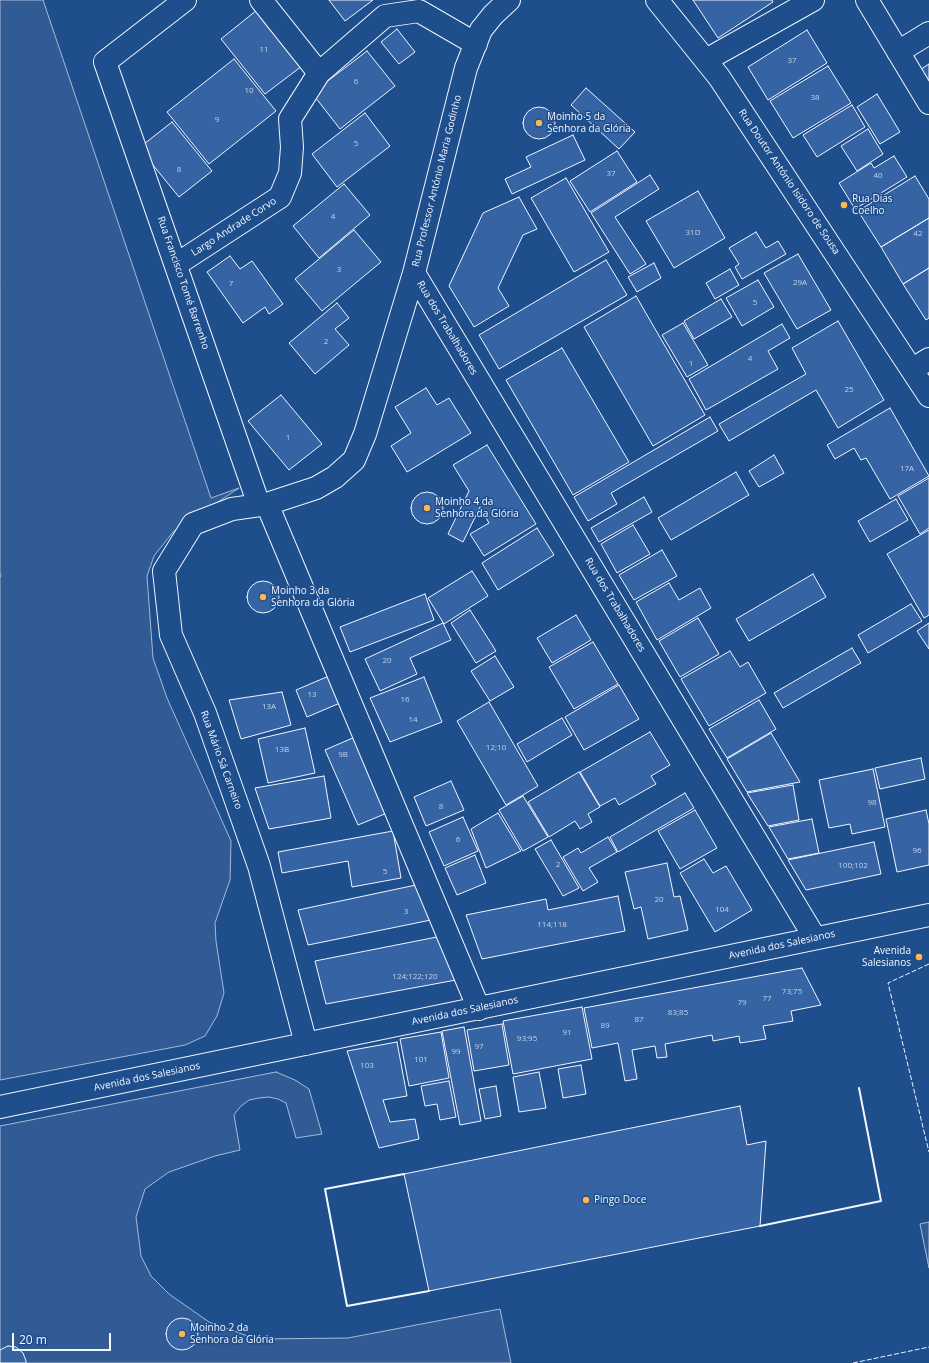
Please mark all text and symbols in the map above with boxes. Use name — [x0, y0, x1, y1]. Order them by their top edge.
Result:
house number: 11 — [259, 45, 269, 55]
house number: 37 — [787, 56, 797, 66]
house number: 6 — [354, 77, 358, 87]
house number: 10 — [244, 86, 254, 96]
house number: 38 — [810, 93, 820, 103]
street label: Rua Professor António Maria Godinho — [410, 94, 464, 268]
street label: Rua Doutor António Isidoro de Sousa — [736, 107, 842, 257]
place label: Moinho 5 da Senhora da Glória — [547, 111, 631, 134]
house number: 9 — [215, 115, 219, 125]
marker: Moinho 5 da Senhora da Glória — [534, 118, 544, 128]
house number: 5 — [354, 139, 358, 149]
house number: 8 — [177, 165, 181, 175]
house number: 37 — [606, 169, 616, 179]
house number: 40 — [873, 171, 883, 181]
place label: Rua Dias Coelho — [852, 193, 893, 216]
street label: Largo Andrade Corvo — [189, 195, 279, 259]
marker: Rua Dias Coelho — [839, 200, 849, 210]
house number: 4 — [331, 212, 335, 222]
street label: Rua Francisco Tomé Barrenho — [155, 215, 211, 351]
house number: 31D — [686, 228, 700, 238]
house number: 42 — [913, 229, 923, 239]
house number: 3 — [337, 265, 341, 275]
house number: 29A — [793, 278, 807, 288]
house number: 7 — [229, 279, 233, 289]
street label: Rua dos Trabalhadores — [414, 279, 480, 377]
house number: 5 — [753, 298, 757, 308]
house number: 2 — [324, 337, 328, 347]
house number: 4 — [748, 354, 752, 364]
house number: 1 — [689, 359, 693, 369]
house number: 25 — [844, 385, 854, 395]
house number: 1 — [286, 433, 290, 443]
house number: 17A — [900, 464, 914, 474]
place label: Moinho 4 da Senhora da Glória — [435, 496, 519, 520]
marker: Moinho 4 da Senhora da Glória — [422, 503, 432, 513]
street label: Rua dos Trabalhadores — [582, 556, 648, 654]
place label: Moinho 3 da Senhora da Glória — [271, 585, 355, 608]
marker: Moinho 3 da Senhora da Glória — [258, 592, 268, 602]
house number: 20 — [382, 656, 392, 666]
house number: 13 — [307, 690, 317, 700]
house number: 16 — [400, 695, 410, 705]
house number: 13A — [262, 702, 276, 712]
street label: Rua Mário Sá Carneiro — [198, 709, 244, 811]
house number: 14 — [408, 715, 418, 725]
house number: 12;10 — [486, 743, 506, 753]
house number: 13B — [275, 745, 289, 755]
house number: 9B — [338, 750, 348, 760]
house number: 98 — [867, 798, 877, 808]
house number: 8 — [439, 802, 443, 812]
house number: 6 — [456, 835, 460, 845]
house number: 96 — [912, 846, 922, 856]
house number: 2 — [556, 860, 560, 870]
house number: 100;102 — [838, 861, 868, 871]
house number: 5 — [383, 867, 387, 877]
house number: 20 — [654, 895, 664, 905]
house number: 104 — [715, 905, 729, 915]
house number: 3 — [404, 907, 408, 917]
house number: 114;118 — [537, 920, 567, 930]
street label: Avenida dos Salesianos — [728, 928, 836, 962]
place label: Avenida Salesianos — [862, 945, 911, 968]
marker: Avenida Salesianos — [914, 952, 924, 962]
house number: 124;122;120 — [392, 972, 438, 982]
house number: 73;75 — [782, 987, 802, 997]
street label: Avenida dos Salesianos — [411, 994, 519, 1028]
house number: 77 — [762, 994, 772, 1004]
house number: 79 — [737, 998, 747, 1008]
house number: 83;85 — [668, 1008, 688, 1018]
house number: 87 — [634, 1015, 644, 1025]
house number: 89 — [600, 1021, 610, 1031]
house number: 91 — [562, 1028, 572, 1038]
house number: 93;95 — [517, 1034, 537, 1044]
house number: 97 — [474, 1042, 484, 1052]
house number: 99 — [451, 1047, 461, 1057]
house number: 101 — [414, 1055, 428, 1065]
street label: Avenida dos Salesianos — [93, 1060, 201, 1094]
house number: 103 — [360, 1061, 374, 1071]
place label: Pingo Doce — [594, 1194, 646, 1206]
marker: Pingo Doce — [581, 1195, 591, 1205]
place label: Moinho 2 da Senhora da Glória — [190, 1322, 274, 1346]
scale bar — [14, 1325, 113, 1351]
marker: Moinho 2 da Senhora da Glória — [177, 1329, 187, 1339]
text: 20 m — [19, 1331, 47, 1348]

